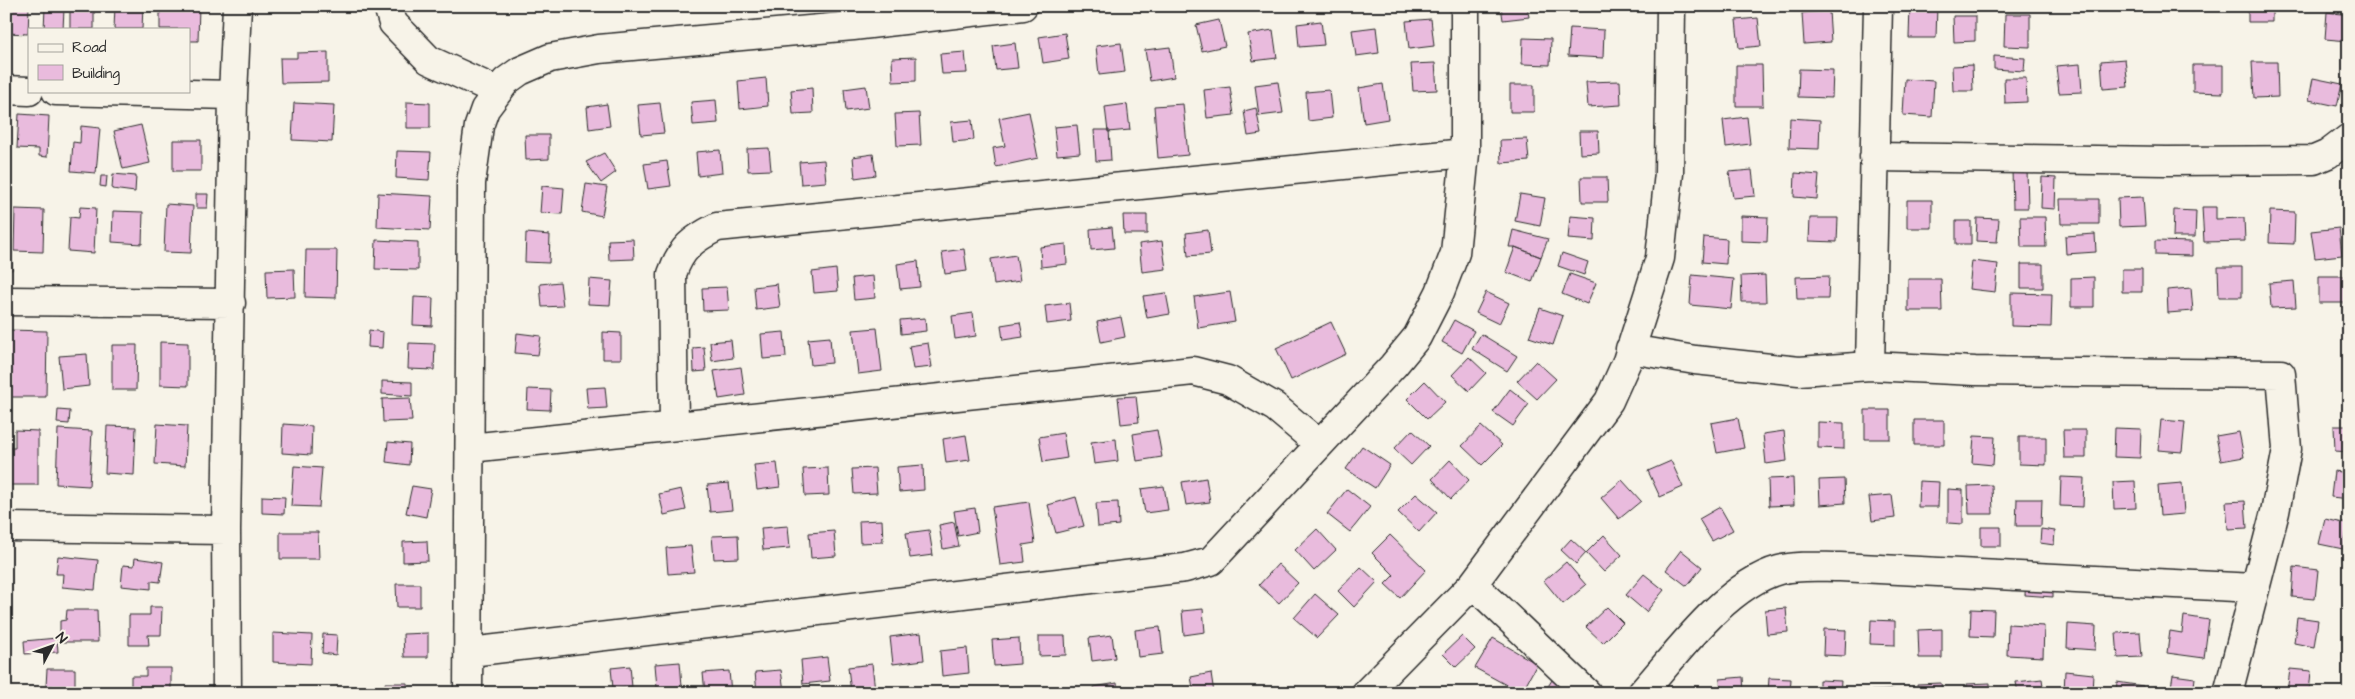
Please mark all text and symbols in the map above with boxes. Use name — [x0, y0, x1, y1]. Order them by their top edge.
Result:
legend — [28, 28, 190, 92]
text: Road — [72, 37, 107, 58]
text: Building — [72, 63, 120, 85]
north arrow — [28, 622, 78, 672]
text: N — [51, 628, 72, 648]

